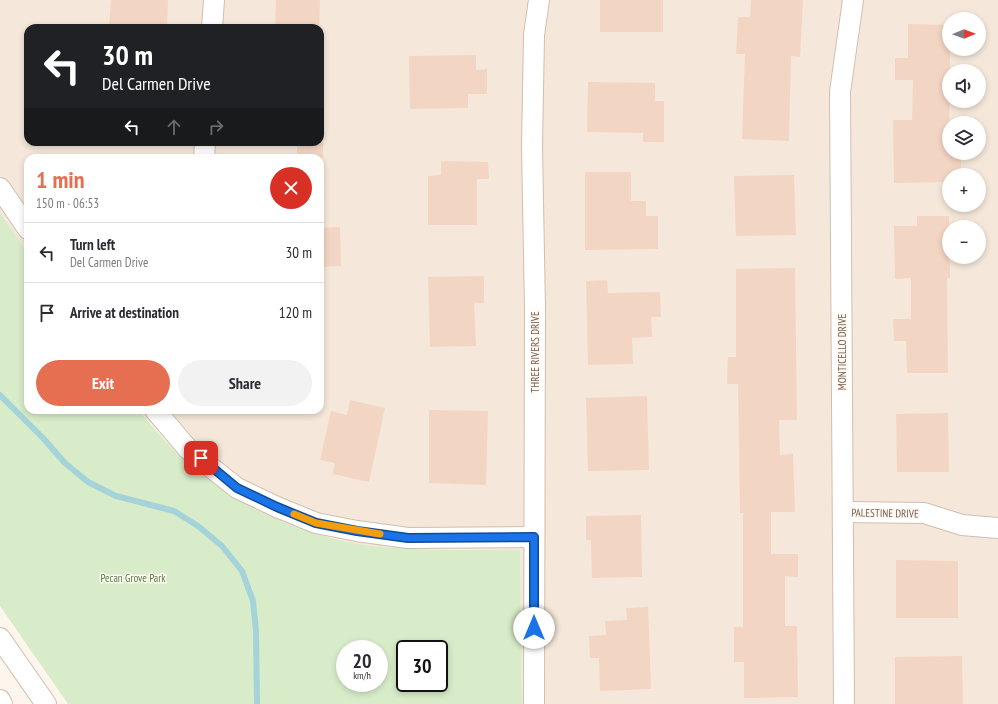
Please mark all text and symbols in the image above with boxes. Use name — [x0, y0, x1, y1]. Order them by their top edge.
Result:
north arrow — [942, 12, 986, 56]
map controls — [942, 12, 986, 264]
text: 30 m — [102, 36, 153, 73]
icon: left — [36, 40, 88, 92]
button: sound — [942, 64, 986, 108]
text: Del Carmen Drive — [102, 72, 211, 95]
icon: left — [121, 116, 143, 138]
icon: ahead — [163, 116, 185, 138]
icon: right — [205, 116, 227, 138]
button: layers — [942, 116, 986, 160]
text: 1 min — [36, 164, 84, 195]
button: close — [270, 167, 312, 209]
button: + — [942, 168, 986, 212]
text: 150 m · 06:53 — [36, 195, 99, 212]
button: − — [942, 220, 986, 264]
text: Turn left — [70, 235, 115, 254]
icon: left — [36, 242, 58, 264]
text: 30 m — [286, 243, 312, 262]
text: Del Carmen Drive — [70, 254, 148, 271]
icon: arrive — [36, 302, 58, 324]
text: Arrive at destination — [70, 303, 179, 322]
text: 120 m — [279, 303, 312, 322]
street label: THREE RIVERS DRIVE — [528, 311, 542, 393]
street label: MONTICELLO DRIVE — [835, 313, 849, 390]
button: Exit — [36, 360, 170, 406]
button: Share — [178, 360, 312, 406]
pin — [184, 441, 218, 475]
icon: arrive — [190, 447, 212, 469]
street label: PALESTINE DRIVE — [851, 505, 919, 521]
park label: Pecan Grove Park — [100, 571, 166, 585]
position arrow — [513, 607, 555, 649]
speed limit sign: 30 — [396, 640, 448, 692]
text: 20 — [352, 648, 372, 674]
text: km/h — [353, 669, 371, 682]

